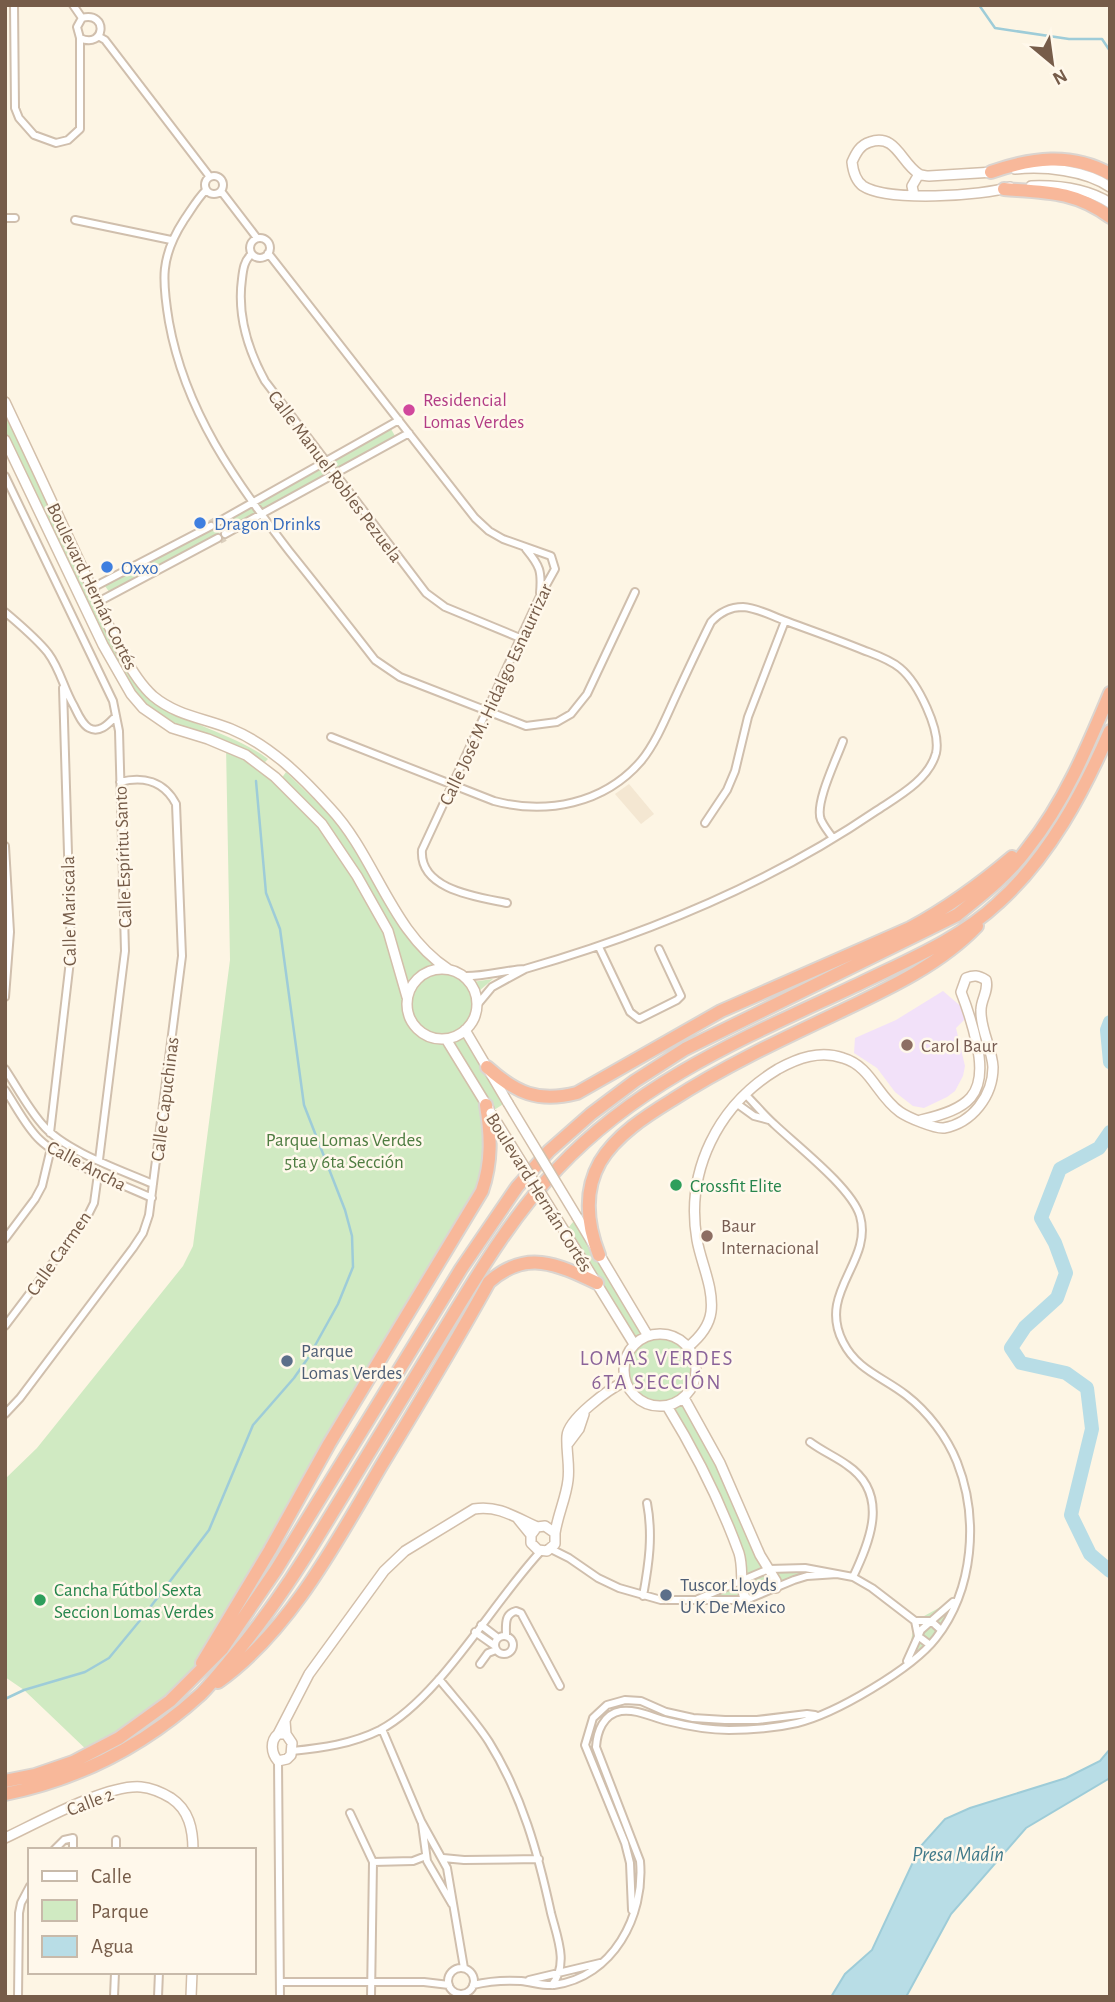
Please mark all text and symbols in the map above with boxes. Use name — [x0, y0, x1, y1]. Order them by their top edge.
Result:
north arrow — [1017, 28, 1087, 98]
text: N — [1049, 65, 1070, 88]
street label: Calle Manuel Robles Pezuela — [264, 388, 406, 566]
place label: Residencial Lomas Verdes — [423, 391, 524, 432]
marker: Residencial Lomas Verdes — [401, 402, 417, 418]
street label: Boulevard Hernán Cortés — [43, 500, 140, 673]
marker: Dragon Drinks — [192, 515, 208, 531]
place label: Dragon Drinks — [214, 515, 321, 534]
marker: Oxxo — [99, 559, 115, 575]
place label: Oxxo — [121, 559, 159, 578]
street label: Calle José M. Hidalgo Esnaurrizar — [437, 581, 556, 809]
street label: Calle Espíritu Santo — [112, 786, 135, 928]
street label: Calle Mariscala — [59, 855, 80, 966]
street label: Calle Capuchinas — [148, 1036, 183, 1163]
marker: Carol Baur — [899, 1037, 915, 1053]
place label: Carol Baur — [921, 1037, 997, 1056]
street label: Boulevard Hernán Cortés — [482, 1110, 595, 1275]
park label: Parque Lomas Verdes 5ta y 6ta Sección — [266, 1131, 422, 1172]
street label: Calle Ancha — [44, 1138, 129, 1195]
marker: Crossfit Elite — [668, 1177, 684, 1193]
place label: Crossfit Elite — [690, 1177, 782, 1196]
street label: Calle Carmen — [23, 1208, 95, 1300]
place label: Baur Internacional — [721, 1217, 819, 1258]
marker: Baur Internacional — [699, 1228, 715, 1244]
place label: Parque Lomas Verdes — [301, 1342, 402, 1383]
district label: LOMAS VERDES 6TA SECCIÓN — [580, 1348, 734, 1393]
marker: Parque Lomas Verdes — [279, 1353, 295, 1369]
place label: Tuscor Lloyds U K De Mexico — [680, 1576, 786, 1617]
place label: Cancha Fútbol Sexta Seccion Lomas Verdes — [54, 1581, 214, 1622]
marker: Tuscor Lloyds U K De Mexico — [658, 1587, 674, 1603]
marker: Cancha Fútbol Sexta Seccion Lomas Verdes — [32, 1592, 48, 1608]
street label: Calle 2 — [64, 1785, 117, 1820]
water label: Presa Madín — [912, 1844, 1004, 1865]
legend — [28, 1848, 256, 1974]
text: Calle — [91, 1866, 132, 1887]
text: Parque — [91, 1901, 149, 1922]
text: Agua — [91, 1936, 134, 1957]

